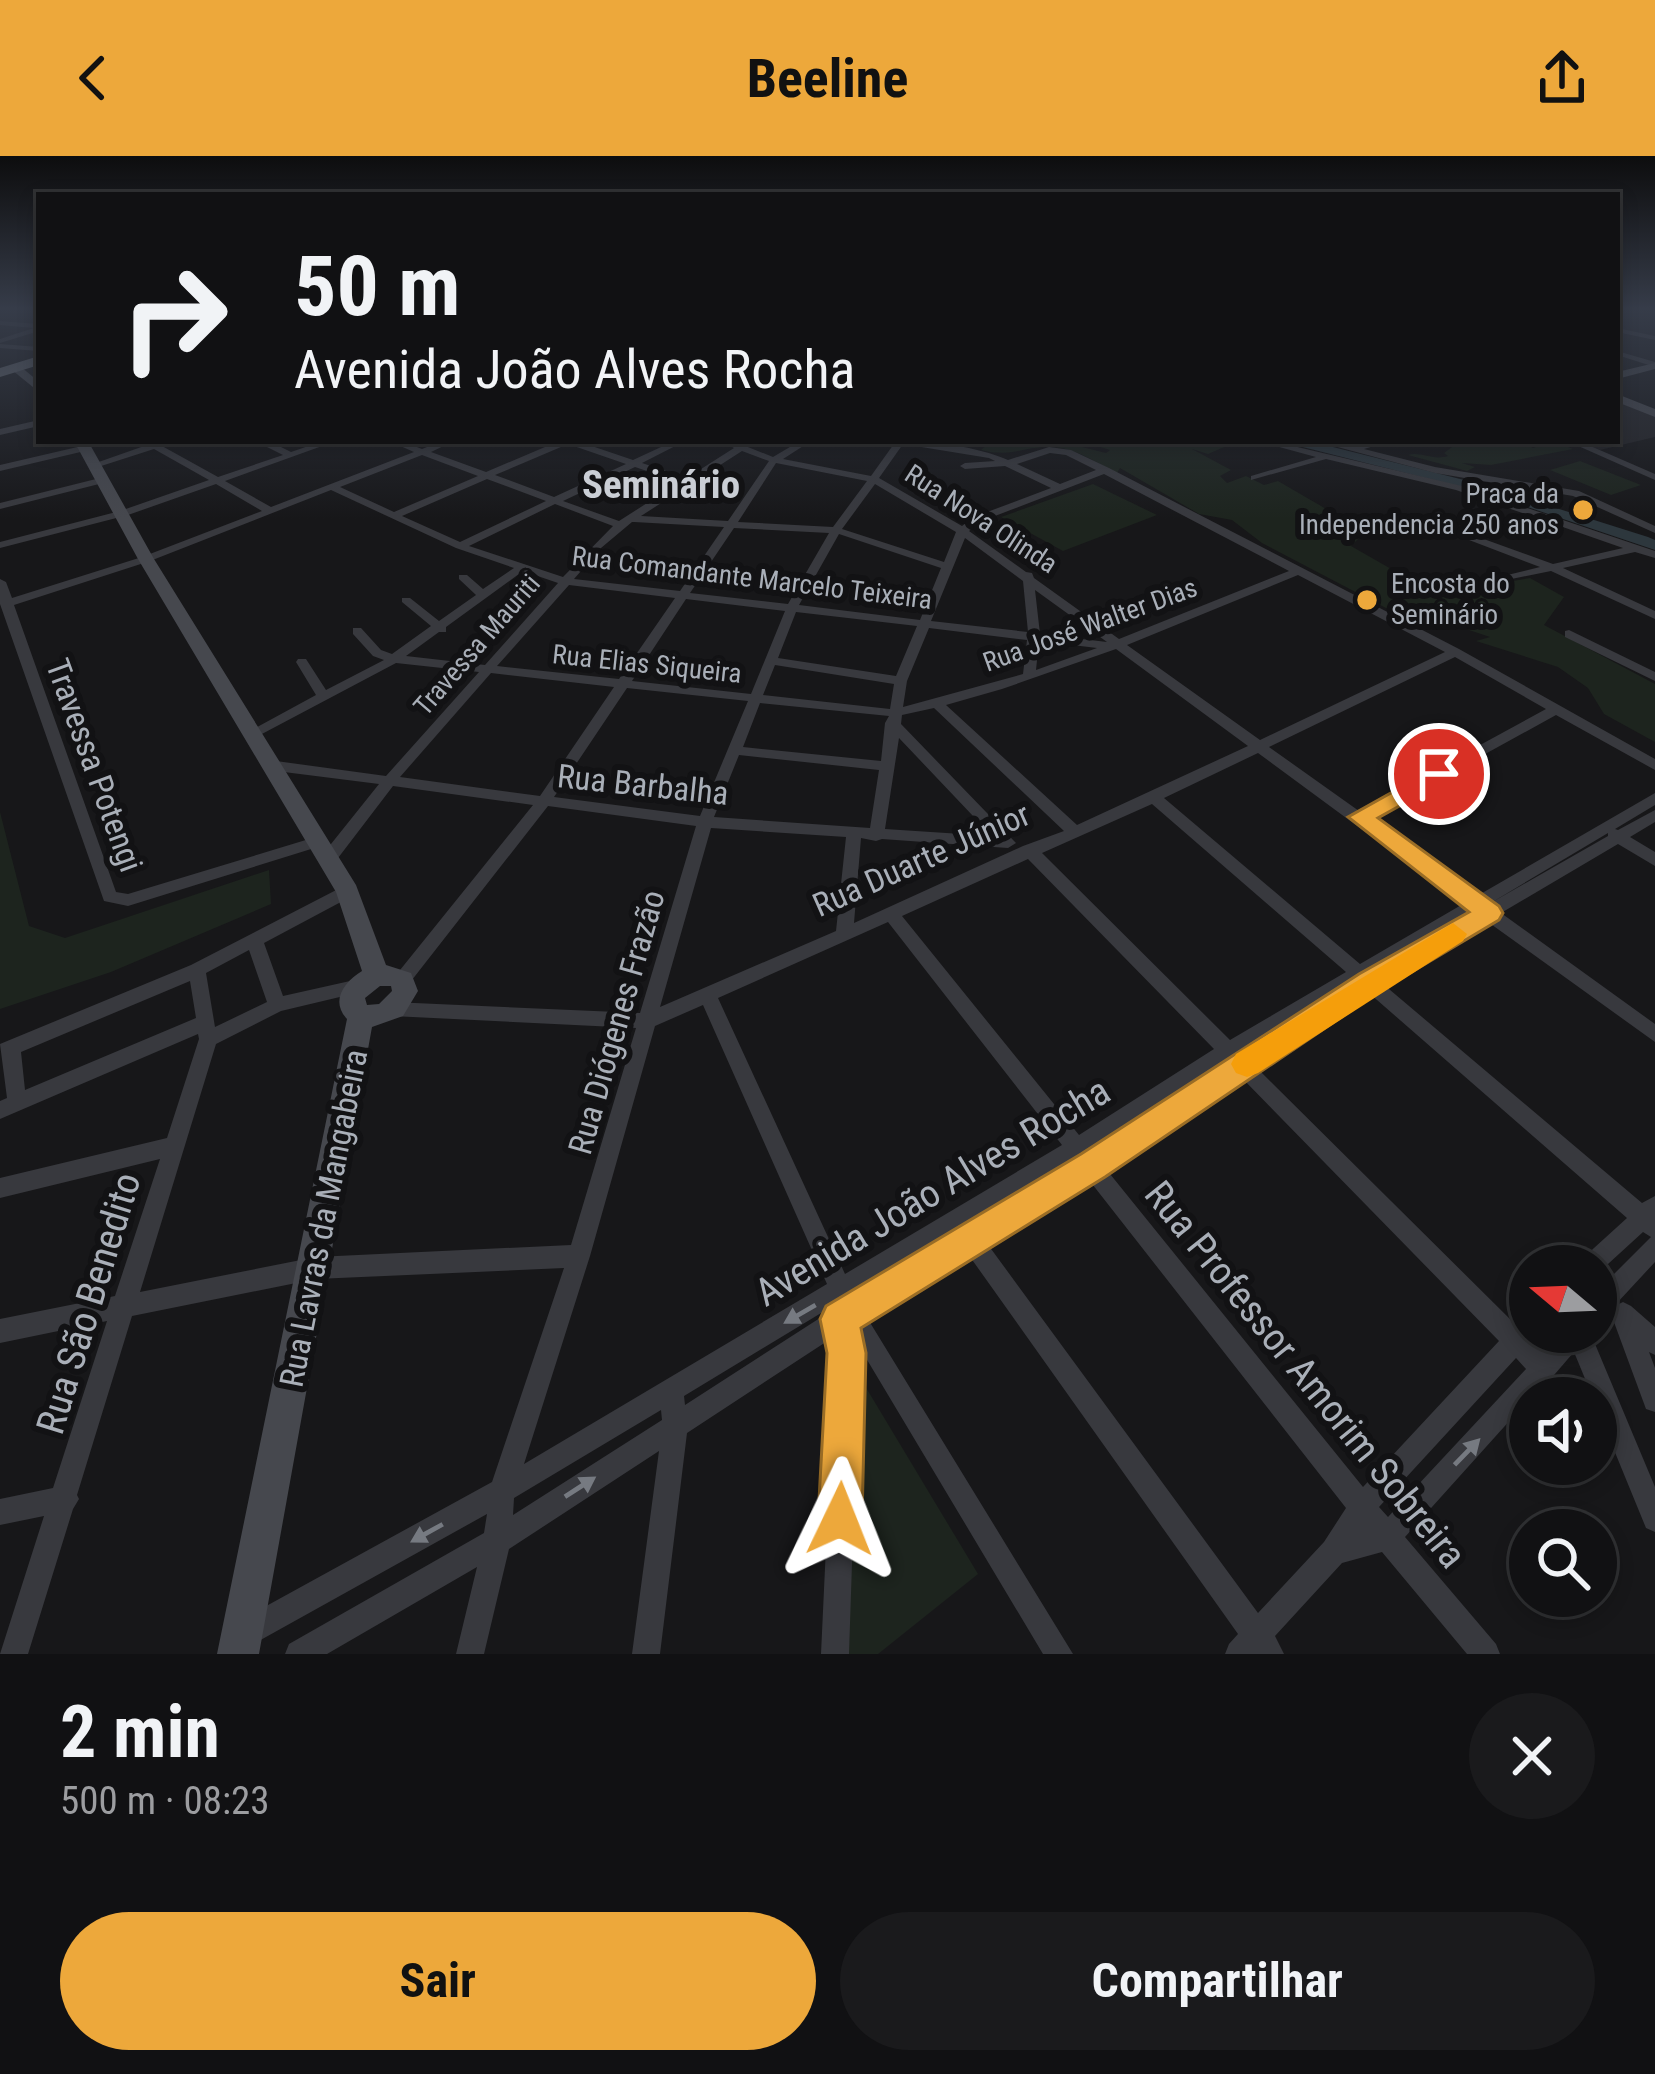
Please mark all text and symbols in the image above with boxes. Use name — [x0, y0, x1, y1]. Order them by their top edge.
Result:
icon: back — [60, 45, 126, 111]
icon: share — [1529, 45, 1595, 111]
text: Beeline — [747, 47, 908, 110]
text: 50 m — [294, 237, 461, 336]
icon: right — [96, 240, 252, 396]
text: Avenida João Alves Rocha — [294, 338, 855, 401]
street label: Rua Nova Olinda — [899, 458, 1063, 580]
district label: Seminário — [582, 462, 740, 508]
place label: Praca da Independencia 250 anos — [1299, 478, 1559, 541]
marker: Praca da Independencia 250 anos — [1570, 497, 1596, 523]
street label: Rua Comandante Marcelo Teixeira — [570, 540, 934, 616]
street label: Travessa Mauriti — [407, 568, 547, 722]
place label: Encosta do Seminário — [1391, 568, 1510, 631]
street label: Rua José Walter Dias — [979, 571, 1201, 679]
marker: Encosta do Seminário — [1354, 587, 1380, 613]
street label: Rua Elias Siqueira — [551, 638, 743, 690]
street label: Travessa Potengi — [38, 653, 151, 877]
pin — [1388, 723, 1490, 825]
icon: arrive — [1406, 741, 1472, 807]
street label: Rua Barbalha — [555, 756, 731, 813]
street label: Rua Duarte Júnior — [807, 794, 1036, 925]
street label: Rua Diógenes Frazão — [560, 885, 673, 1159]
street label: Rua Lavras da Mangabeira — [272, 1046, 375, 1390]
street label: Avenida João Alves Rocha — [747, 1068, 1118, 1316]
street label: Rua São Benedito — [27, 1167, 150, 1439]
street label: Rua Professor Amorim Sobreira — [1135, 1172, 1475, 1577]
north arrow — [1509, 1245, 1617, 1353]
map controls — [1509, 1245, 1617, 1617]
one-way arrow — [783, 1303, 817, 1324]
button: sound — [1509, 1377, 1617, 1485]
one-way arrow — [1453, 1438, 1481, 1467]
position arrow — [777, 1456, 903, 1582]
one-way arrow — [564, 1476, 596, 1498]
button: search — [1509, 1509, 1617, 1617]
one-way arrow — [411, 1521, 444, 1542]
text: 2 min — [60, 1690, 220, 1775]
button: close — [1469, 1693, 1595, 1819]
text: 500 m · 08:23 — [60, 1778, 270, 1824]
button: Sair — [60, 1912, 816, 2050]
button: Compartilhar — [840, 1912, 1595, 2050]

